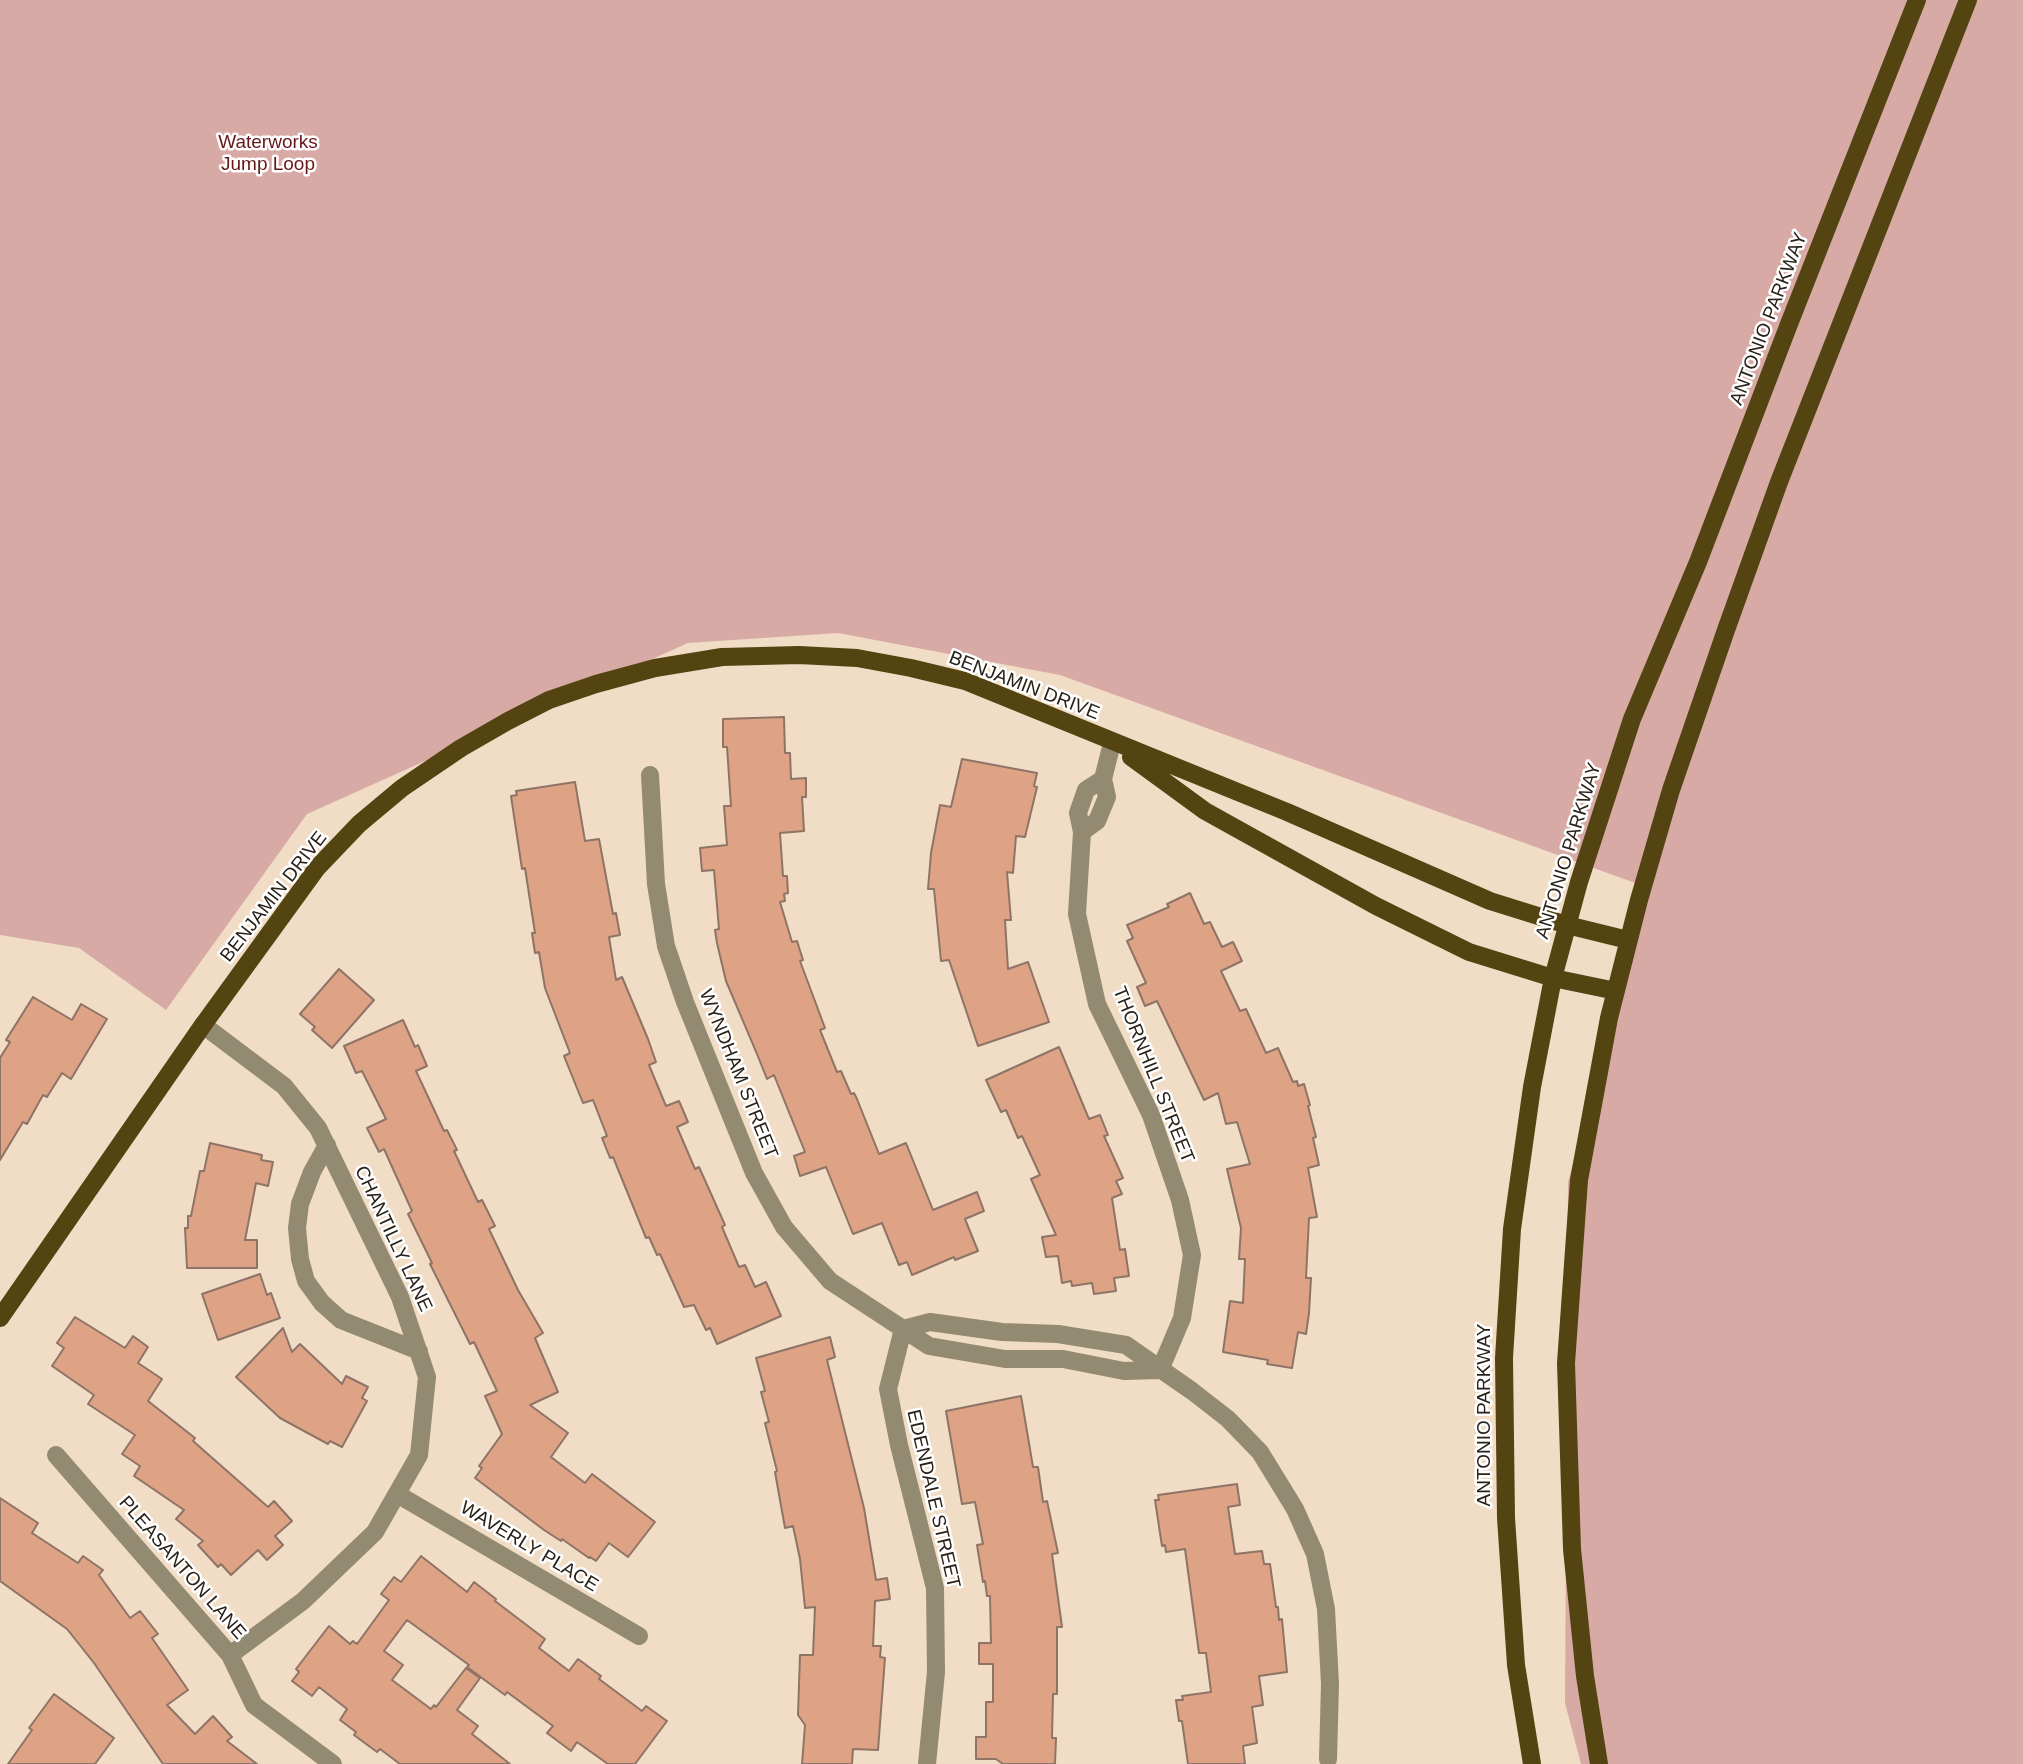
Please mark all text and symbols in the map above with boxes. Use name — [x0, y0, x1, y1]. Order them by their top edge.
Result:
park label: Waterworks Jump Loop — [218, 132, 318, 176]
street label: ANTONIO PARKWAY — [1726, 229, 1812, 409]
street label: BENJAMIN DRIVE — [946, 647, 1102, 725]
street label: ANTONIO PARKWAY — [1531, 760, 1607, 942]
street label: BENJAMIN DRIVE — [216, 827, 332, 967]
street label: THORNHILL STREET — [1107, 984, 1199, 1166]
street label: WYNDHAM STREET — [694, 986, 782, 1162]
street label: CHANTILLY LANE — [349, 1163, 437, 1315]
street label: ANTONIO PARKWAY — [1474, 1324, 1496, 1506]
street label: EDENDALE STREET — [901, 1407, 965, 1591]
street label: PLEASANTON LANE — [114, 1492, 250, 1644]
street label: WAVERLY PLACE — [456, 1497, 602, 1597]

